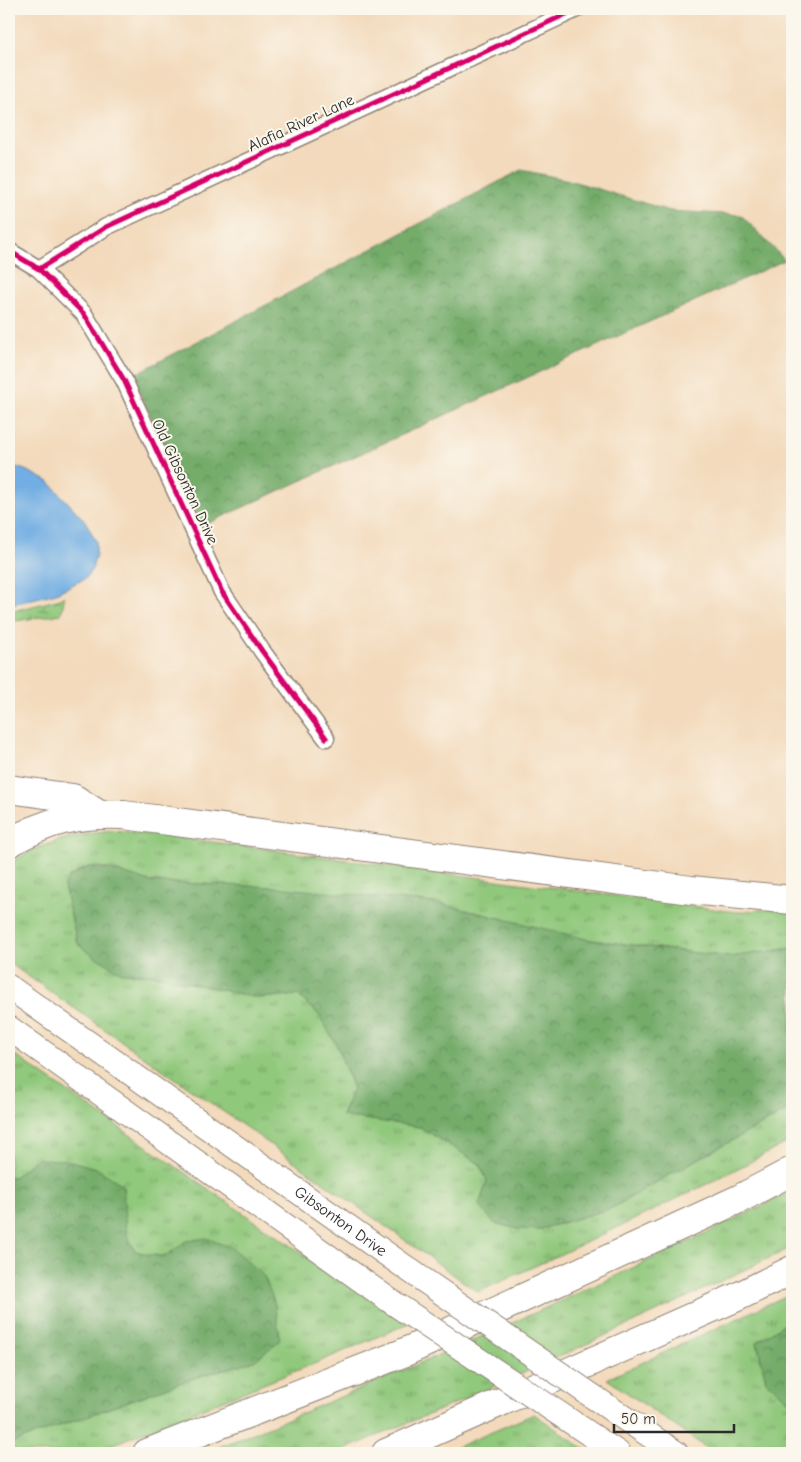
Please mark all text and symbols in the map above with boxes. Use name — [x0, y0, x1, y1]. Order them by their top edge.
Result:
street label: Alafia River Lane — [245, 91, 357, 155]
street label: Old Gibsonton Drive — [148, 416, 222, 548]
street label: Gibsonton Drive — [291, 1183, 390, 1260]
scale bar — [614, 1402, 734, 1434]
text: 50 m — [621, 1410, 656, 1428]

